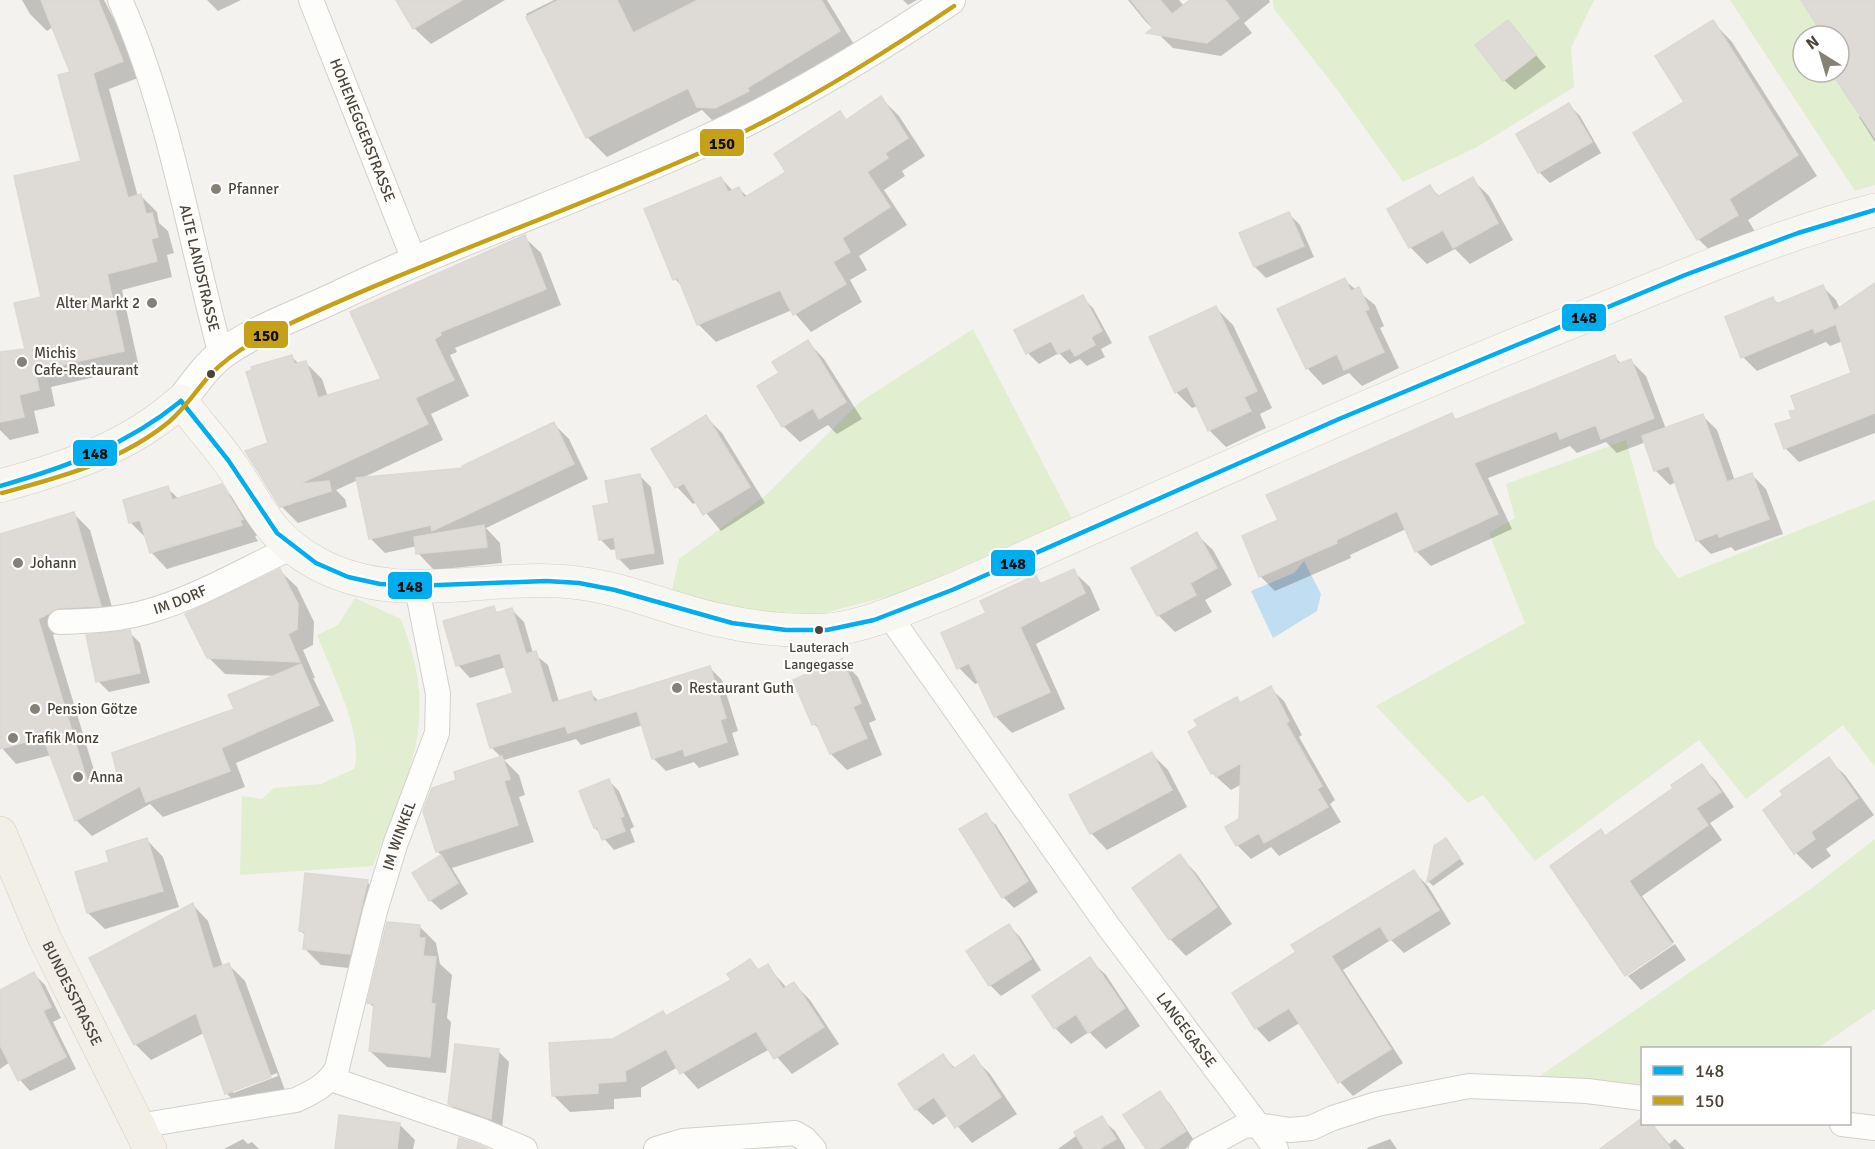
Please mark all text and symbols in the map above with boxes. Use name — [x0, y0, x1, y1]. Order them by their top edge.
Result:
north arrow — [1791, 24, 1851, 84]
text: N — [1802, 31, 1823, 54]
street label: HOHENEGGERSTRASSE — [326, 56, 399, 204]
line badge: 150 — [699, 128, 745, 157]
text: 150 — [709, 134, 735, 154]
place label: Pfanner — [228, 180, 279, 198]
marker: Pfanner — [209, 182, 223, 196]
street label: ALTE LANDSTRASSE — [176, 203, 223, 334]
place label: Alter Markt 2 — [56, 294, 140, 312]
marker: Alter Markt 2 — [145, 296, 159, 310]
line badge: 148 — [1561, 303, 1607, 332]
text: 148 — [1571, 308, 1597, 328]
line badge: 150 — [243, 320, 289, 349]
text: 150 — [253, 326, 279, 346]
place label: Michis Cafe-Restaurant — [34, 344, 139, 379]
marker: Michis Cafe-Restaurant — [15, 355, 29, 369]
unlabelled marker — [205, 368, 217, 380]
line badge: 148 — [72, 439, 118, 467]
text: 148 — [82, 444, 108, 464]
line badge: 148 — [990, 549, 1036, 577]
place label: Johann — [30, 554, 77, 572]
text: 148 — [1000, 554, 1026, 574]
marker: Johann — [11, 556, 25, 570]
line badge: 148 — [387, 571, 433, 600]
text: 148 — [397, 577, 423, 597]
street label: IM DORF — [151, 581, 210, 618]
marker: Lauterach Langegasse — [813, 624, 825, 636]
place label: Lauterach Langegasse — [784, 639, 854, 673]
place label: Restaurant Guth — [689, 679, 794, 697]
marker: Restaurant Guth — [670, 681, 684, 695]
place label: Pension Götze — [47, 700, 138, 718]
marker: Pension Götze — [28, 702, 42, 716]
place label: Trafik Monz — [25, 729, 99, 747]
marker: Trafik Monz — [6, 731, 20, 745]
place label: Anna — [90, 768, 123, 786]
marker: Anna — [71, 770, 85, 784]
street label: IM WINKEL — [379, 798, 420, 872]
street label: BUNDESSTRASSE — [39, 938, 106, 1049]
street label: LANGEGASSE — [1152, 989, 1220, 1071]
legend — [1641, 1047, 1851, 1125]
text: 148 — [1695, 1060, 1724, 1082]
text: 150 — [1695, 1090, 1724, 1112]

